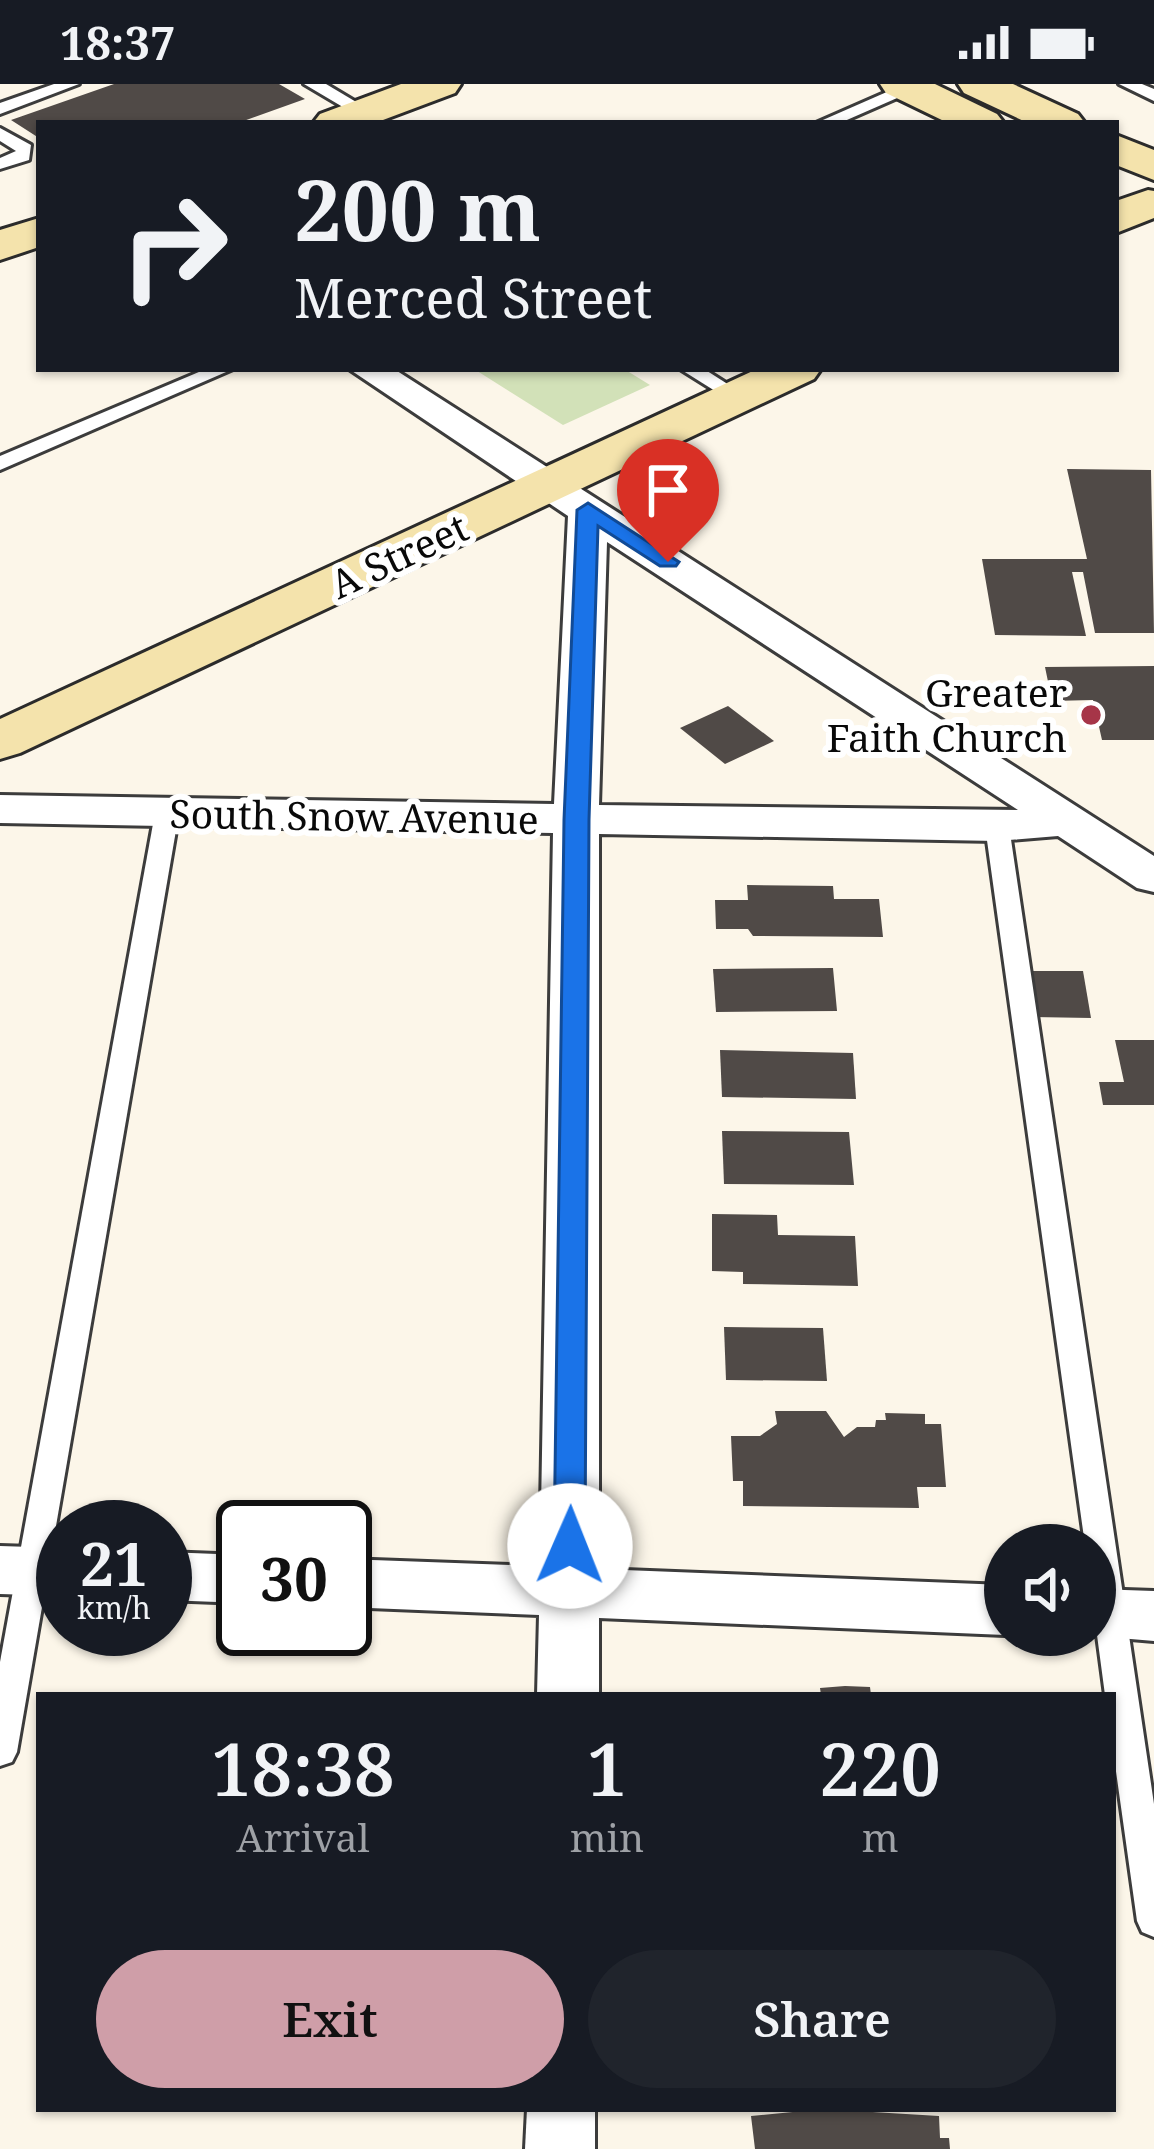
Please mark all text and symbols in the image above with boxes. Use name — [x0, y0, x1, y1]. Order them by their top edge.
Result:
text: 18:37 — [60, 12, 175, 73]
text: 200 m — [294, 151, 541, 266]
icon: right — [96, 168, 252, 324]
text: Merced Street — [294, 260, 652, 334]
pin — [617, 439, 719, 562]
icon: arrive — [635, 457, 701, 523]
street label: A Street — [321, 500, 476, 610]
place label: Greater Faith Church — [827, 665, 1067, 763]
marker: Greater Faith Church — [1078, 702, 1104, 728]
street label: South Snow Avenue — [169, 786, 539, 845]
position arrow — [507, 1483, 633, 1609]
speed limit sign: 30 — [216, 1500, 372, 1656]
text: 21 — [80, 1522, 148, 1604]
map controls — [984, 1524, 1116, 1656]
button: sound — [984, 1524, 1116, 1656]
text: km/h — [77, 1587, 151, 1628]
text: 18:38 — [211, 1719, 395, 1817]
text: 1 — [587, 1719, 627, 1817]
text: 220 — [819, 1719, 941, 1817]
text: Arrival — [236, 1810, 370, 1863]
text: min — [570, 1810, 644, 1863]
text: m — [862, 1810, 899, 1863]
button: Exit — [96, 1950, 564, 2088]
button: Share — [588, 1950, 1056, 2088]

